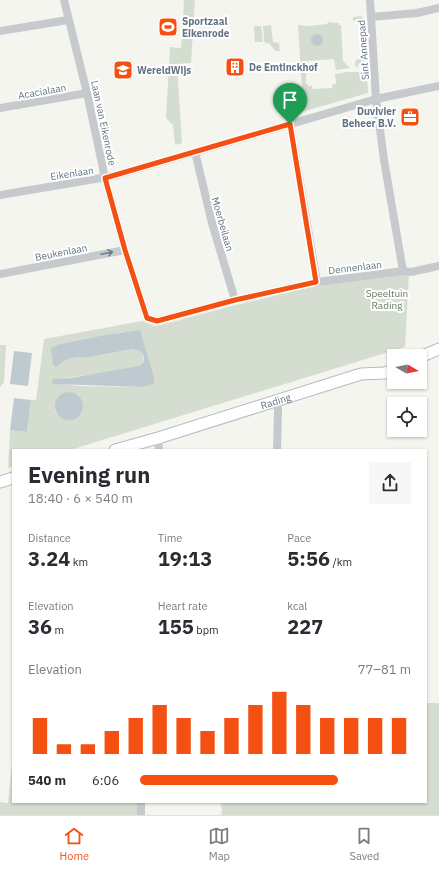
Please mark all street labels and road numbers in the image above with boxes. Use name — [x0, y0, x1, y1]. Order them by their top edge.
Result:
street label: Sint Annepad — [355, 20, 372, 80]
street label: Laan van Eikenrode — [88, 79, 119, 168]
street label: Acacialaan — [17, 81, 67, 102]
street label: Eikenlaan — [49, 164, 95, 183]
street label: Moerbeilaan — [209, 196, 236, 253]
street label: Beukenlaan — [34, 241, 88, 264]
street label: Dennenlaan — [328, 258, 383, 277]
street label: Rading — [259, 390, 293, 412]

